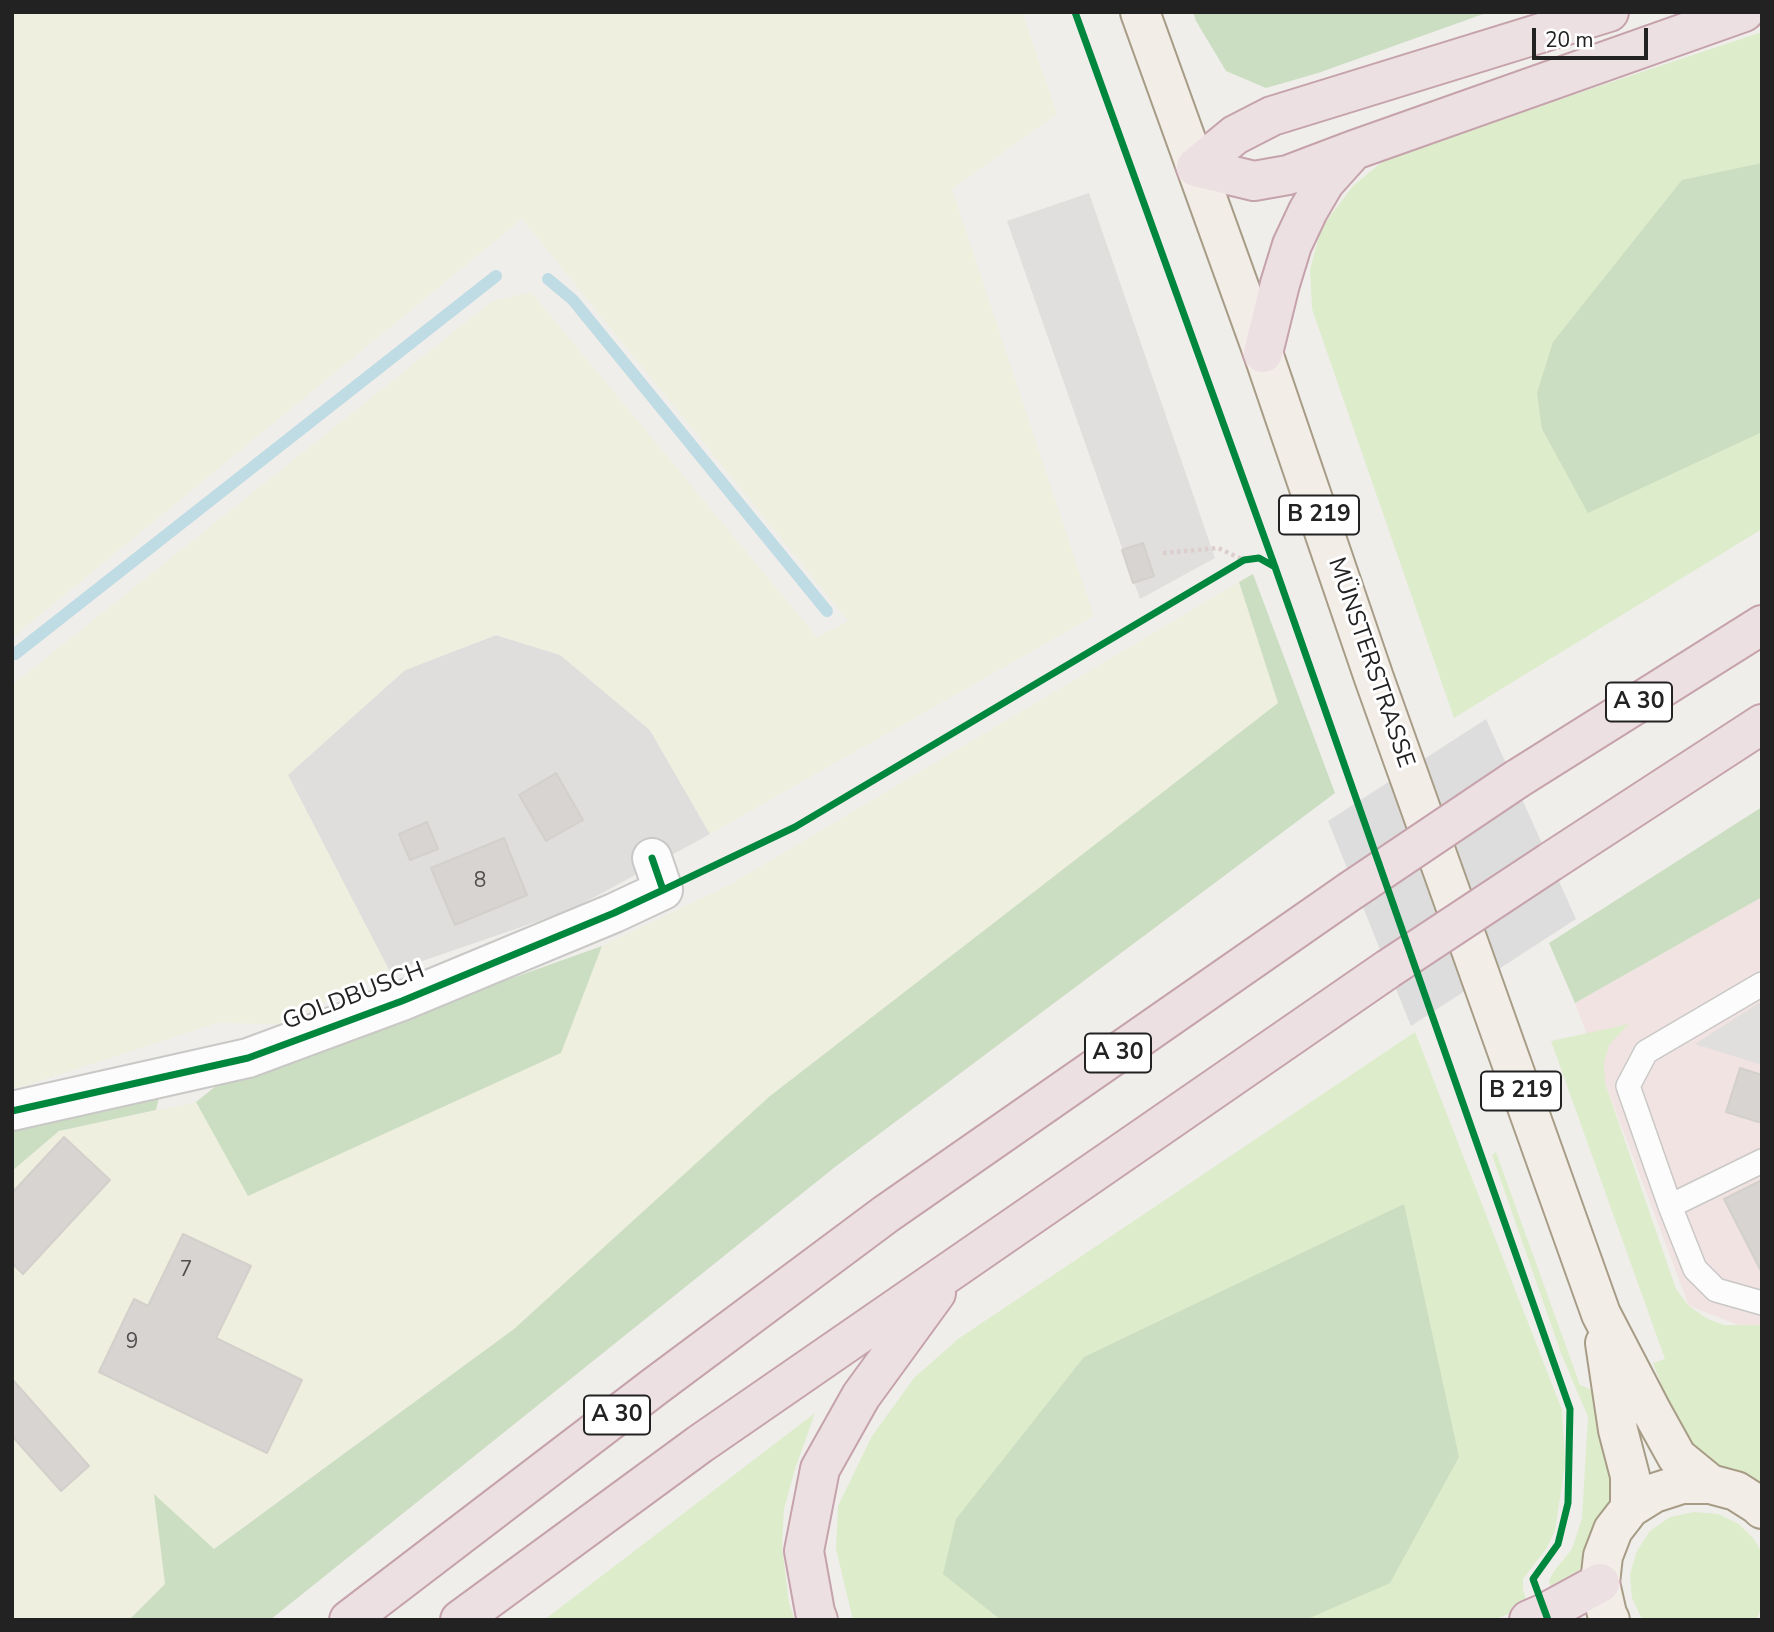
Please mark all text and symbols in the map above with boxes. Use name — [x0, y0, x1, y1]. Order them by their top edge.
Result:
scale bar — [1536, 14, 1652, 58]
text: 20 m — [1545, 26, 1594, 54]
road number: B 219 — [1279, 495, 1359, 534]
street label: MÜNSTERSTRASSE — [1321, 554, 1419, 772]
road number: A 30 — [1606, 682, 1672, 722]
house number: 8 — [474, 869, 486, 895]
street label: GOLDBUSCH — [279, 957, 429, 1037]
road number: A 30 — [1085, 1034, 1151, 1072]
road number: B 219 — [1481, 1072, 1561, 1110]
house number: 7 — [180, 1258, 192, 1284]
house number: 9 — [126, 1330, 138, 1356]
road number: A 30 — [584, 1396, 650, 1434]

